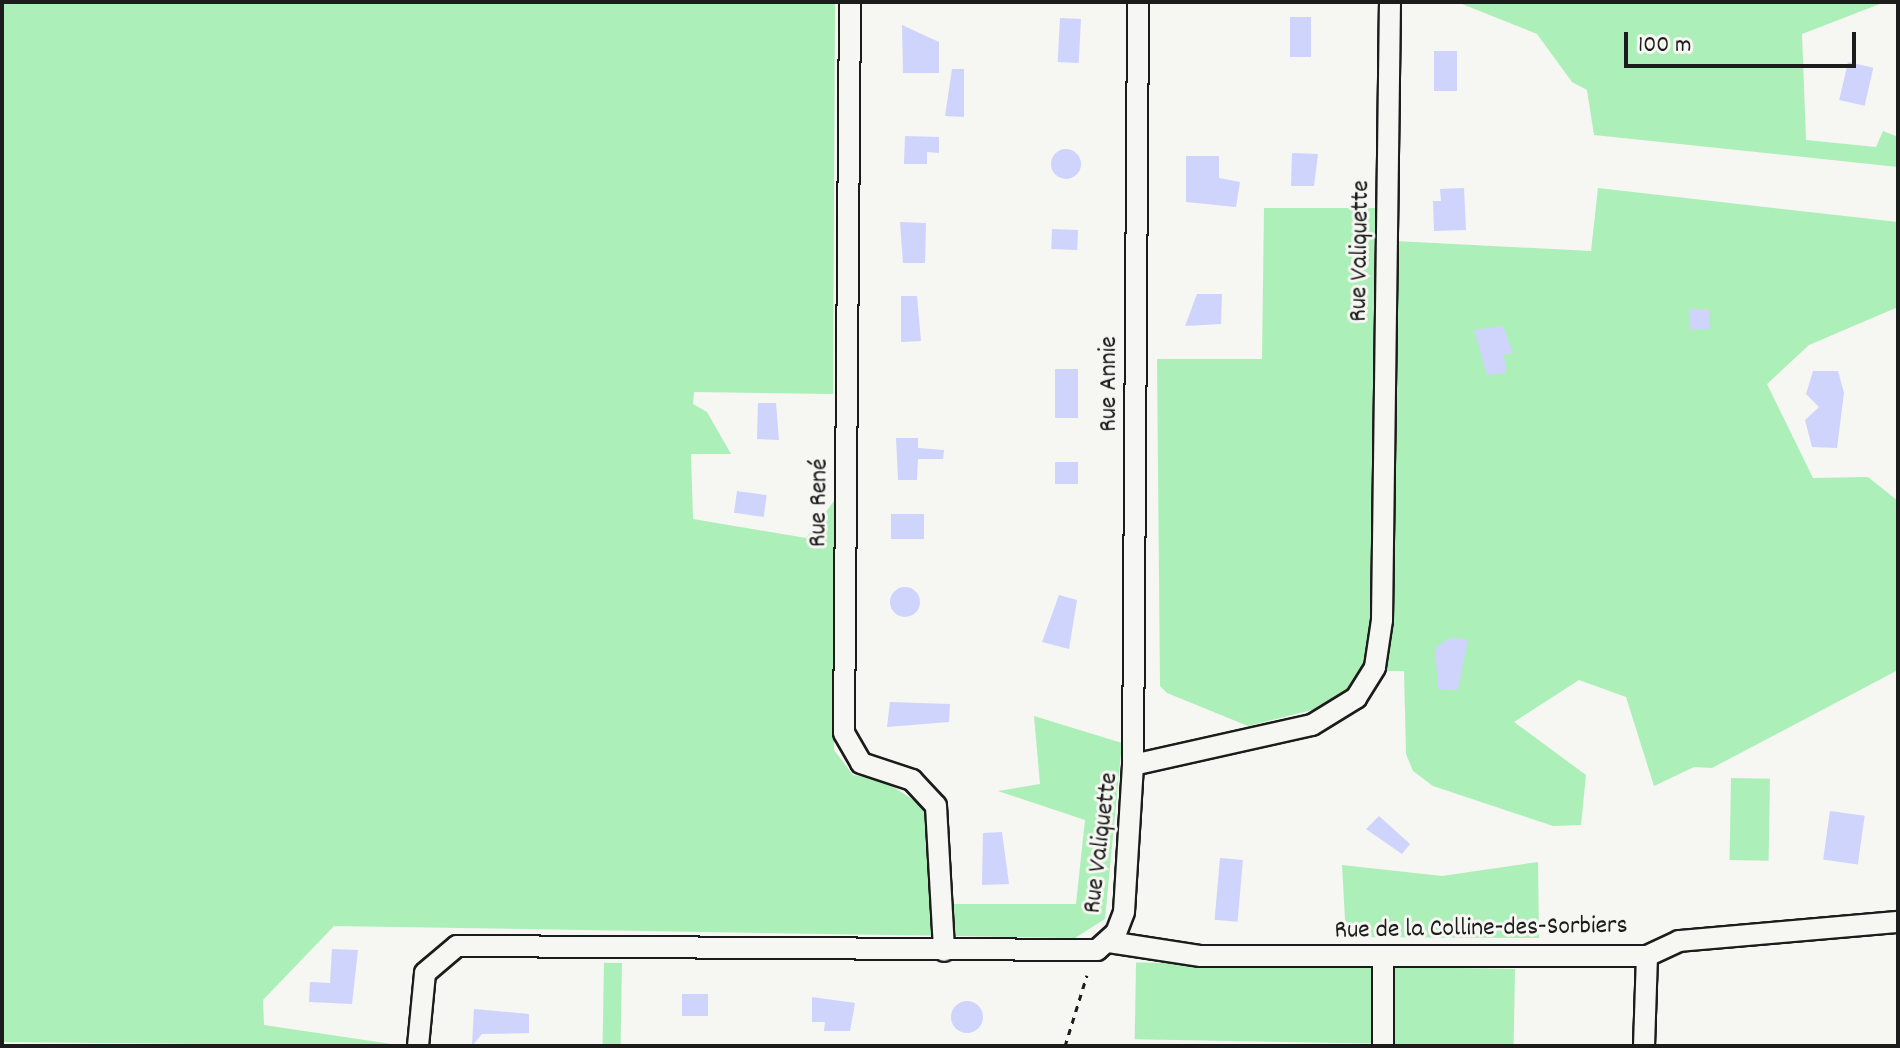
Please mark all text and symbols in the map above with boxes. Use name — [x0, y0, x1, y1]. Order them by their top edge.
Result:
scale bar — [1628, 16, 1860, 66]
text: 100 m — [1638, 29, 1691, 63]
street label: Rue Valiquette — [1344, 180, 1378, 322]
street label: Rue Annie — [1094, 336, 1126, 432]
street label: Rue René — [804, 458, 836, 548]
street label: Rue Valiquette — [1078, 771, 1126, 915]
street label: Rue de la Colline-des-Sorbiers — [1334, 911, 1628, 947]

